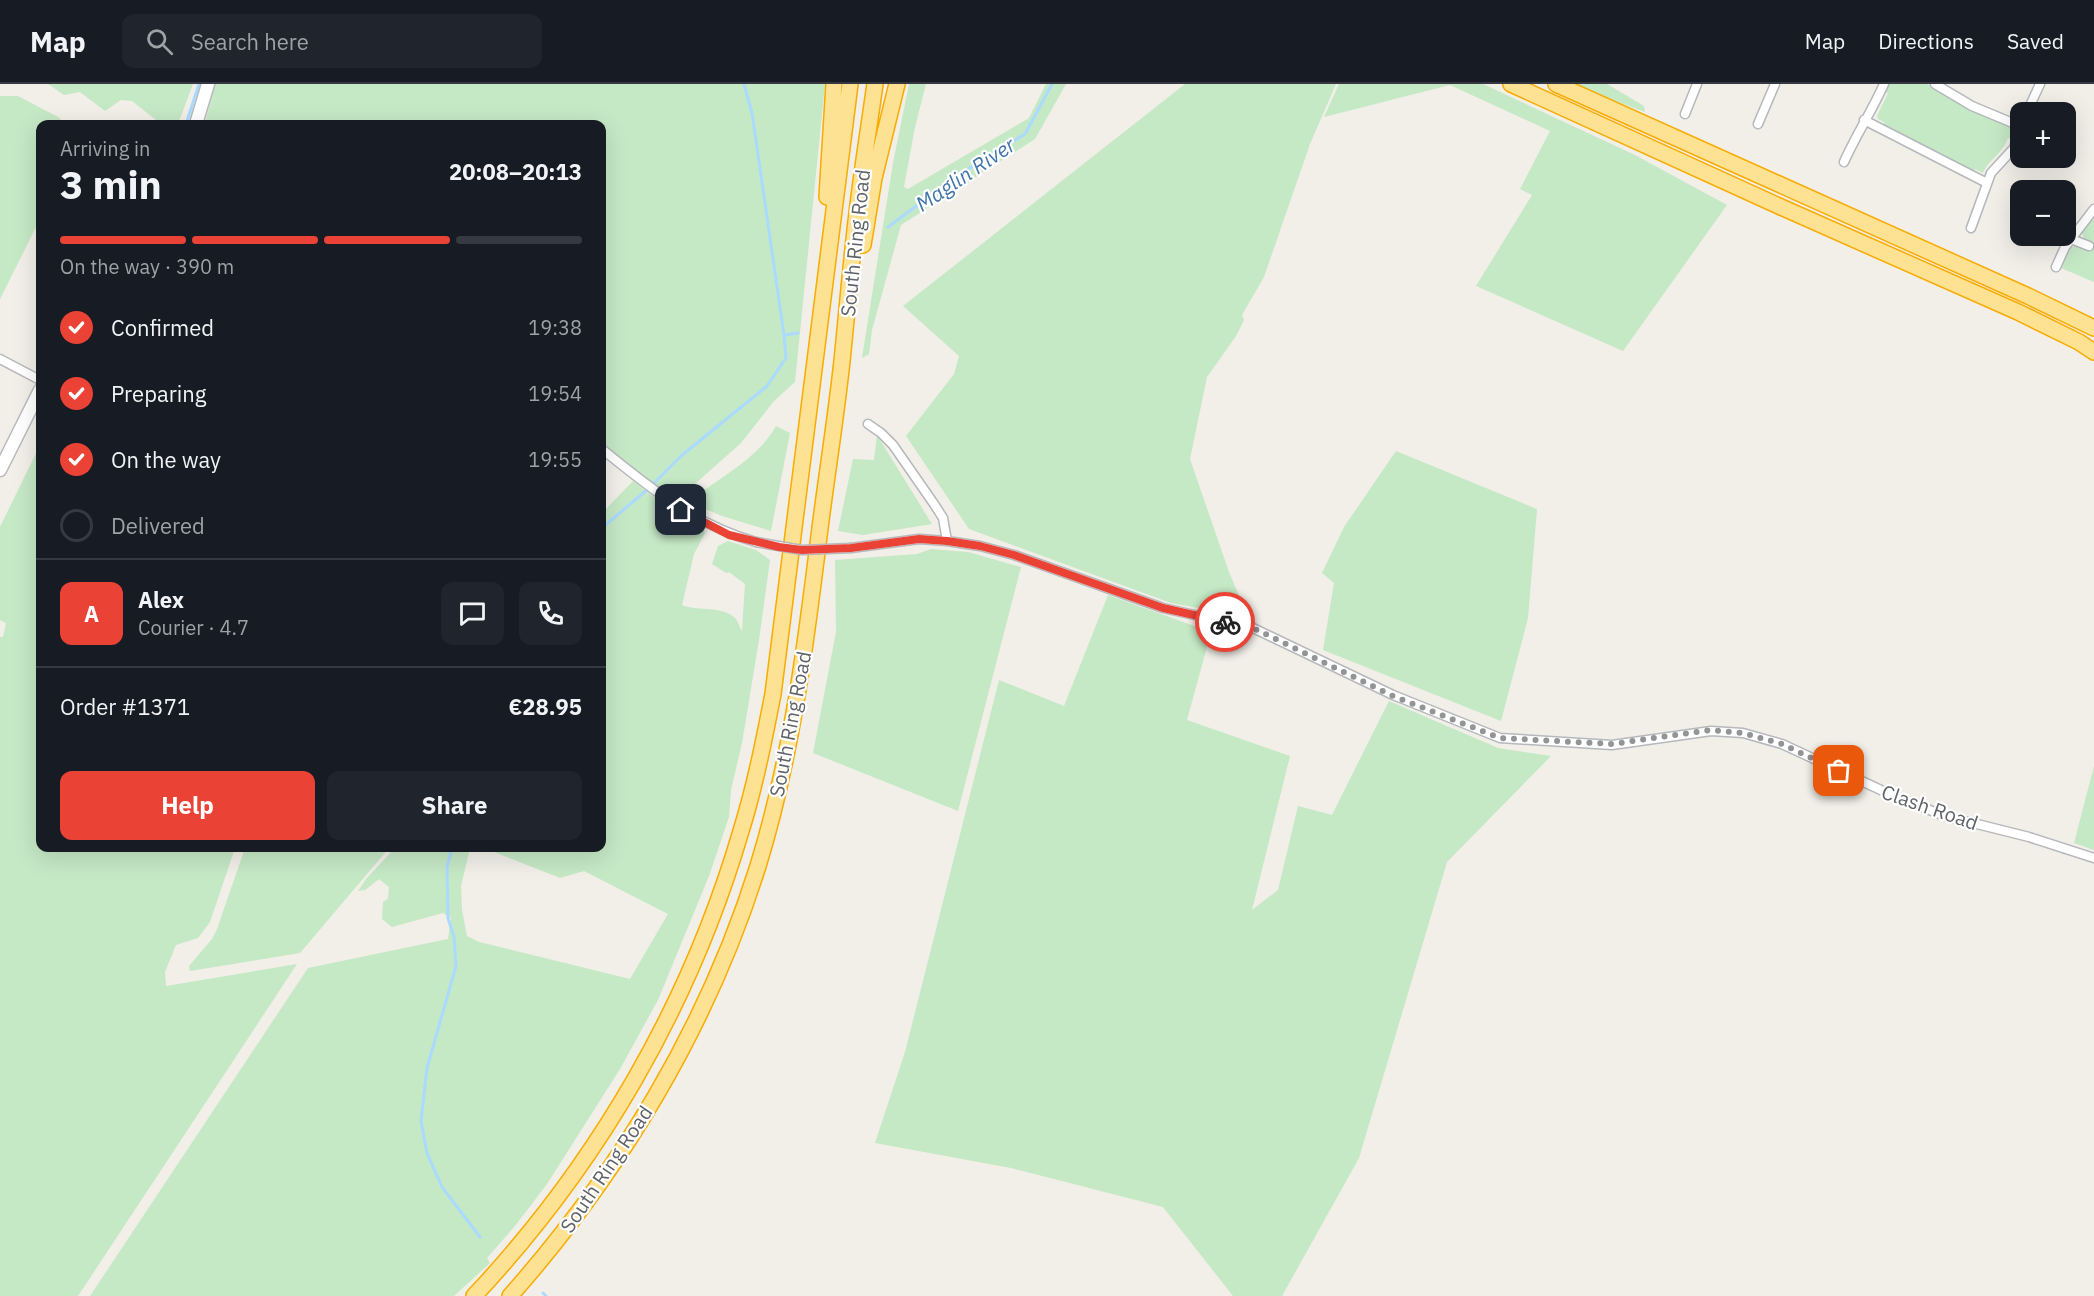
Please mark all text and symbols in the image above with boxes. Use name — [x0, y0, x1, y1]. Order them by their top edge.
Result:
search box — [122, 14, 542, 68]
text: Map — [30, 23, 86, 60]
icon: search — [143, 25, 176, 58]
text: Search here — [191, 27, 309, 56]
text: Map — [1805, 27, 1845, 55]
text: Directions — [1878, 27, 1974, 55]
text: Saved — [2007, 27, 2064, 55]
map controls — [2010, 102, 2076, 246]
button: + — [2010, 102, 2076, 168]
water label: Maglin River — [910, 130, 1021, 218]
text: Arriving in — [60, 135, 150, 162]
text: 20:08–20:13 — [449, 157, 582, 186]
text: 3 min — [60, 159, 162, 210]
street label: South Ring Road — [834, 168, 876, 318]
button: − — [2010, 180, 2076, 246]
text: On the way · 390 m — [60, 253, 234, 280]
icon: check — [60, 311, 93, 344]
text: Confirmed — [111, 313, 214, 342]
text: 19:38 — [528, 314, 582, 341]
icon: check — [60, 377, 93, 410]
text: Preparing — [111, 379, 206, 408]
text: 19:54 — [528, 380, 582, 407]
icon: check — [60, 443, 93, 476]
text: On the way — [111, 445, 221, 474]
text: 19:55 — [528, 446, 582, 473]
pin — [655, 484, 706, 535]
icon: home — [664, 493, 697, 526]
text: Delivered — [111, 511, 205, 540]
button: chat — [441, 582, 504, 645]
button: phone — [519, 582, 582, 645]
text: Alex — [138, 585, 184, 614]
courier — [1195, 592, 1255, 652]
text: A — [84, 599, 99, 628]
icon: bike — [1209, 606, 1242, 639]
text: Courier · 4.7 — [138, 614, 249, 641]
street label: South Ring Road — [763, 649, 817, 799]
text: Order #1371 — [60, 692, 190, 721]
text: €28.95 — [509, 692, 582, 721]
pin — [1813, 745, 1864, 796]
icon: bag — [1822, 754, 1855, 787]
button: Help — [60, 771, 315, 840]
button: Share — [327, 771, 582, 840]
street label: Clash Road — [1878, 778, 1982, 836]
street label: South Ring Road — [554, 1100, 658, 1238]

